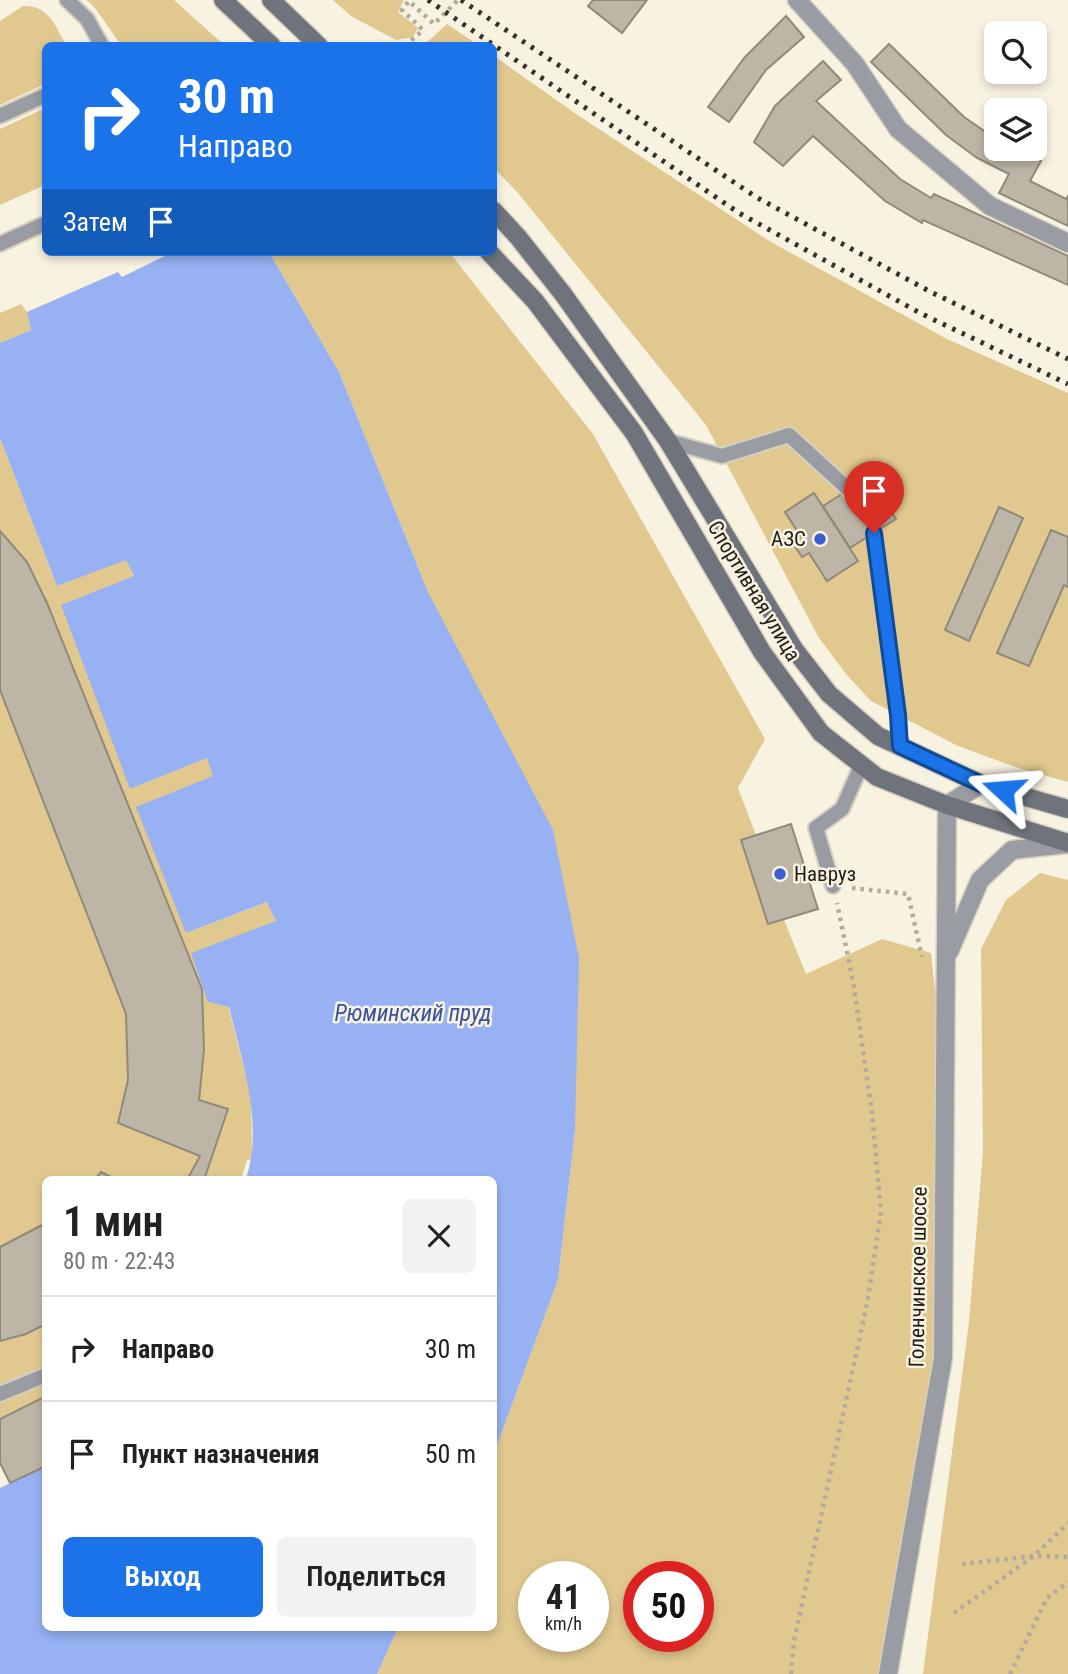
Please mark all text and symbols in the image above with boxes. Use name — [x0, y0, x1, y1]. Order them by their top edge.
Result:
map controls — [984, 21, 1047, 161]
button: search — [984, 21, 1047, 84]
text: 30 m — [178, 68, 275, 125]
icon: right — [63, 70, 154, 161]
button: layers — [984, 98, 1047, 161]
text: Направо — [178, 127, 293, 165]
icon: arrive — [142, 203, 180, 241]
text: Затем — [63, 207, 128, 237]
pin — [844, 461, 904, 533]
icon: arrive — [855, 472, 893, 510]
street label: Спортивная улица — [703, 517, 805, 665]
place label: АЗС — [771, 527, 806, 551]
marker: АЗС — [812, 531, 828, 547]
position arrow — [966, 753, 1040, 827]
place label: Навруз — [794, 862, 856, 886]
marker: Навруз — [772, 866, 788, 882]
water label: Рюминский пруд — [334, 1000, 492, 1027]
street label: Голенчинское шоссе — [904, 1186, 932, 1368]
text: 1 мин — [63, 1197, 164, 1246]
button: close — [402, 1199, 476, 1273]
text: 80 m · 22:43 — [63, 1248, 175, 1275]
icon: right — [63, 1330, 101, 1368]
text: Направо — [122, 1334, 214, 1364]
text: 30 m — [425, 1334, 476, 1364]
icon: arrive — [63, 1435, 101, 1473]
text: Пункт назначения — [122, 1439, 320, 1469]
text: 50 m — [425, 1439, 476, 1469]
button: Выход — [63, 1537, 263, 1617]
button: Поделиться — [277, 1537, 476, 1617]
speed limit sign: 50 — [623, 1561, 714, 1652]
text: 41 — [546, 1577, 581, 1618]
text: km/h — [545, 1613, 582, 1634]

